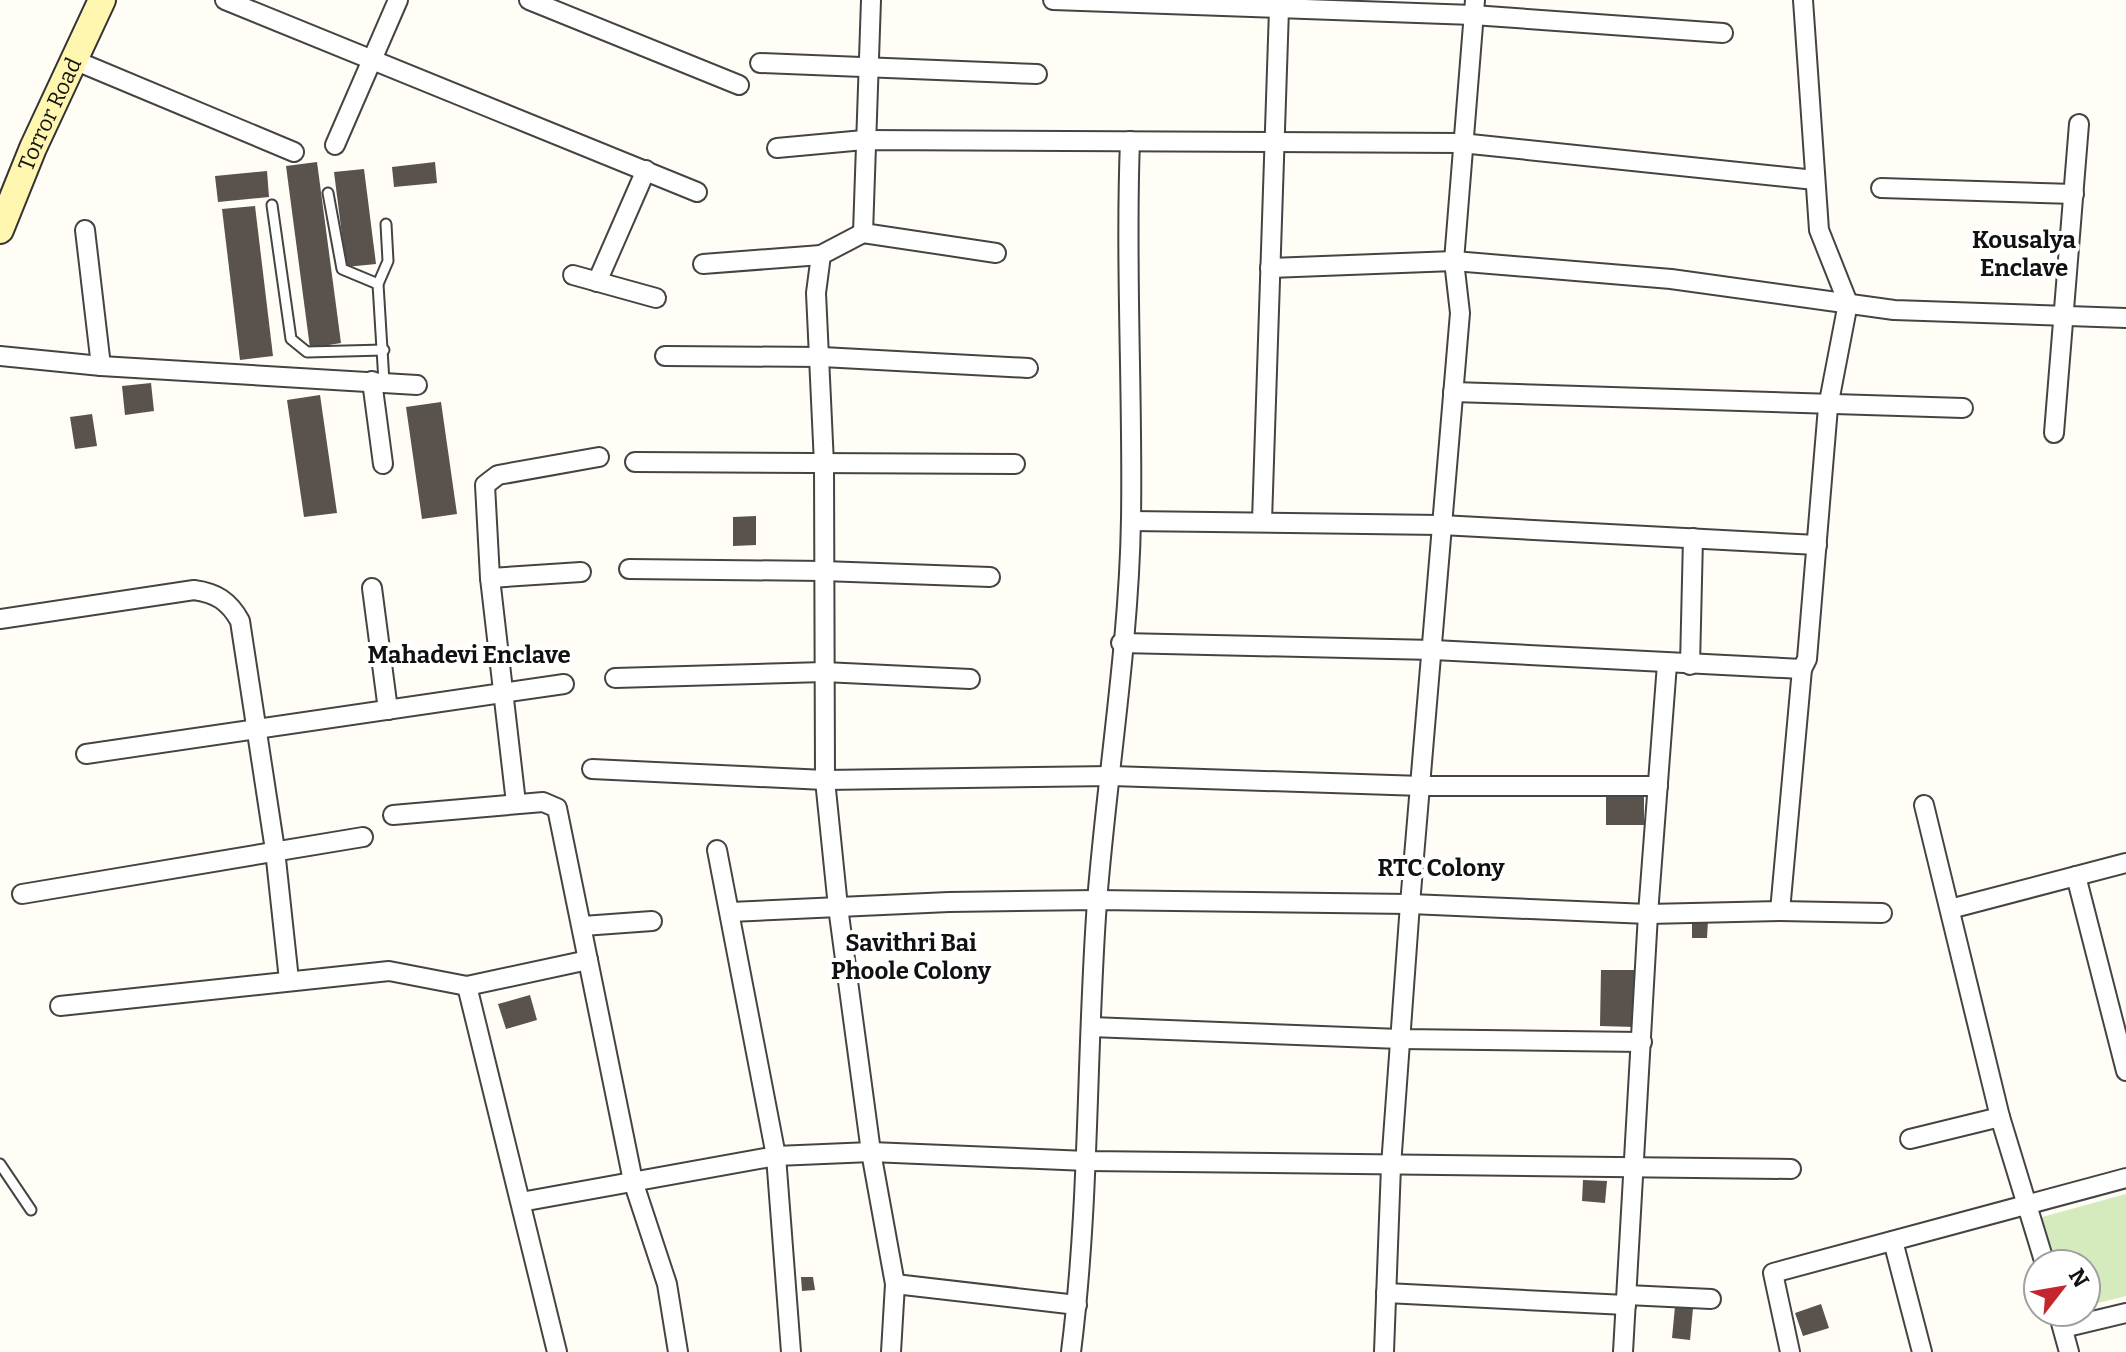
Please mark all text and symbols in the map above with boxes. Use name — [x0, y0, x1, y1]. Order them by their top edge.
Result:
street label: Torror Road — [12, 53, 87, 175]
district label: Kousalya Enclave — [1972, 226, 2077, 282]
district label: Mahadevi Enclave — [367, 641, 571, 669]
district label: RTC Colony — [1378, 854, 1505, 882]
district label: Savithri Bai Phoole Colony — [831, 929, 992, 985]
north arrow — [2022, 1248, 2102, 1328]
text: N — [2063, 1264, 2095, 1292]

